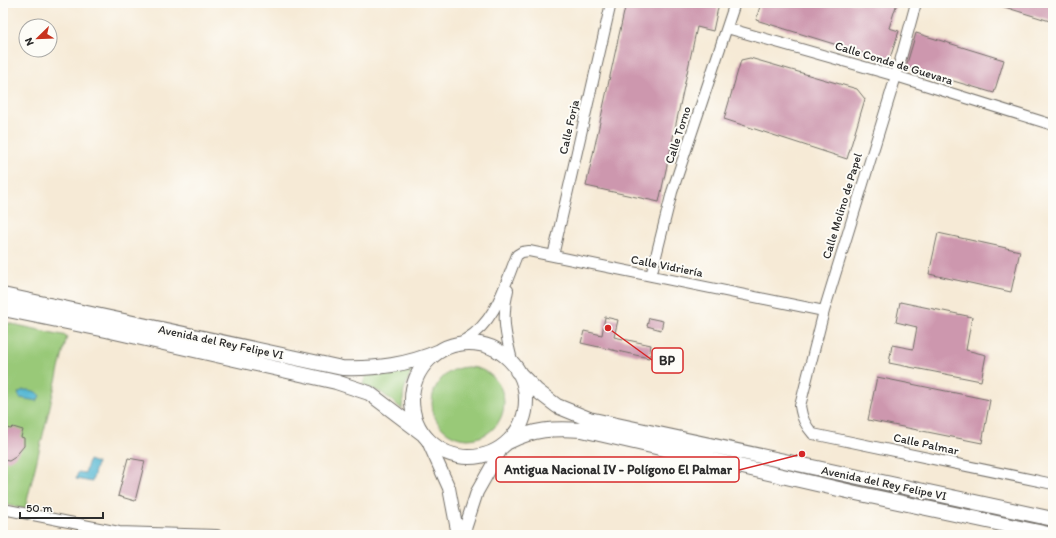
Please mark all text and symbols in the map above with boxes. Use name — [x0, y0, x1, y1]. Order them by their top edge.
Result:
north arrow — [18, 18, 58, 58]
text: N — [22, 36, 37, 48]
street label: Calle Conde de Guevara — [833, 38, 955, 88]
street label: Calle Forja — [556, 98, 582, 156]
street label: Calle Torno — [662, 104, 694, 166]
street label: Calle Molino de Papel — [819, 151, 865, 261]
street label: Calle Vidriería — [630, 252, 705, 280]
street label: Avenida del Rey Felipe VI — [157, 322, 285, 362]
callout: BP — [652, 348, 683, 373]
text: BP — [659, 353, 675, 368]
street label: Calle Palmar — [892, 430, 960, 458]
callout: Antigua Nacional IV - Polígono El Palmar — [496, 457, 739, 482]
text: Antigua Nacional IV - Polígono El Palmar — [503, 462, 733, 478]
street label: Avenida del Rey Felipe VI — [820, 463, 948, 503]
scale bar — [20, 494, 103, 520]
text: 50 m — [26, 501, 52, 515]

